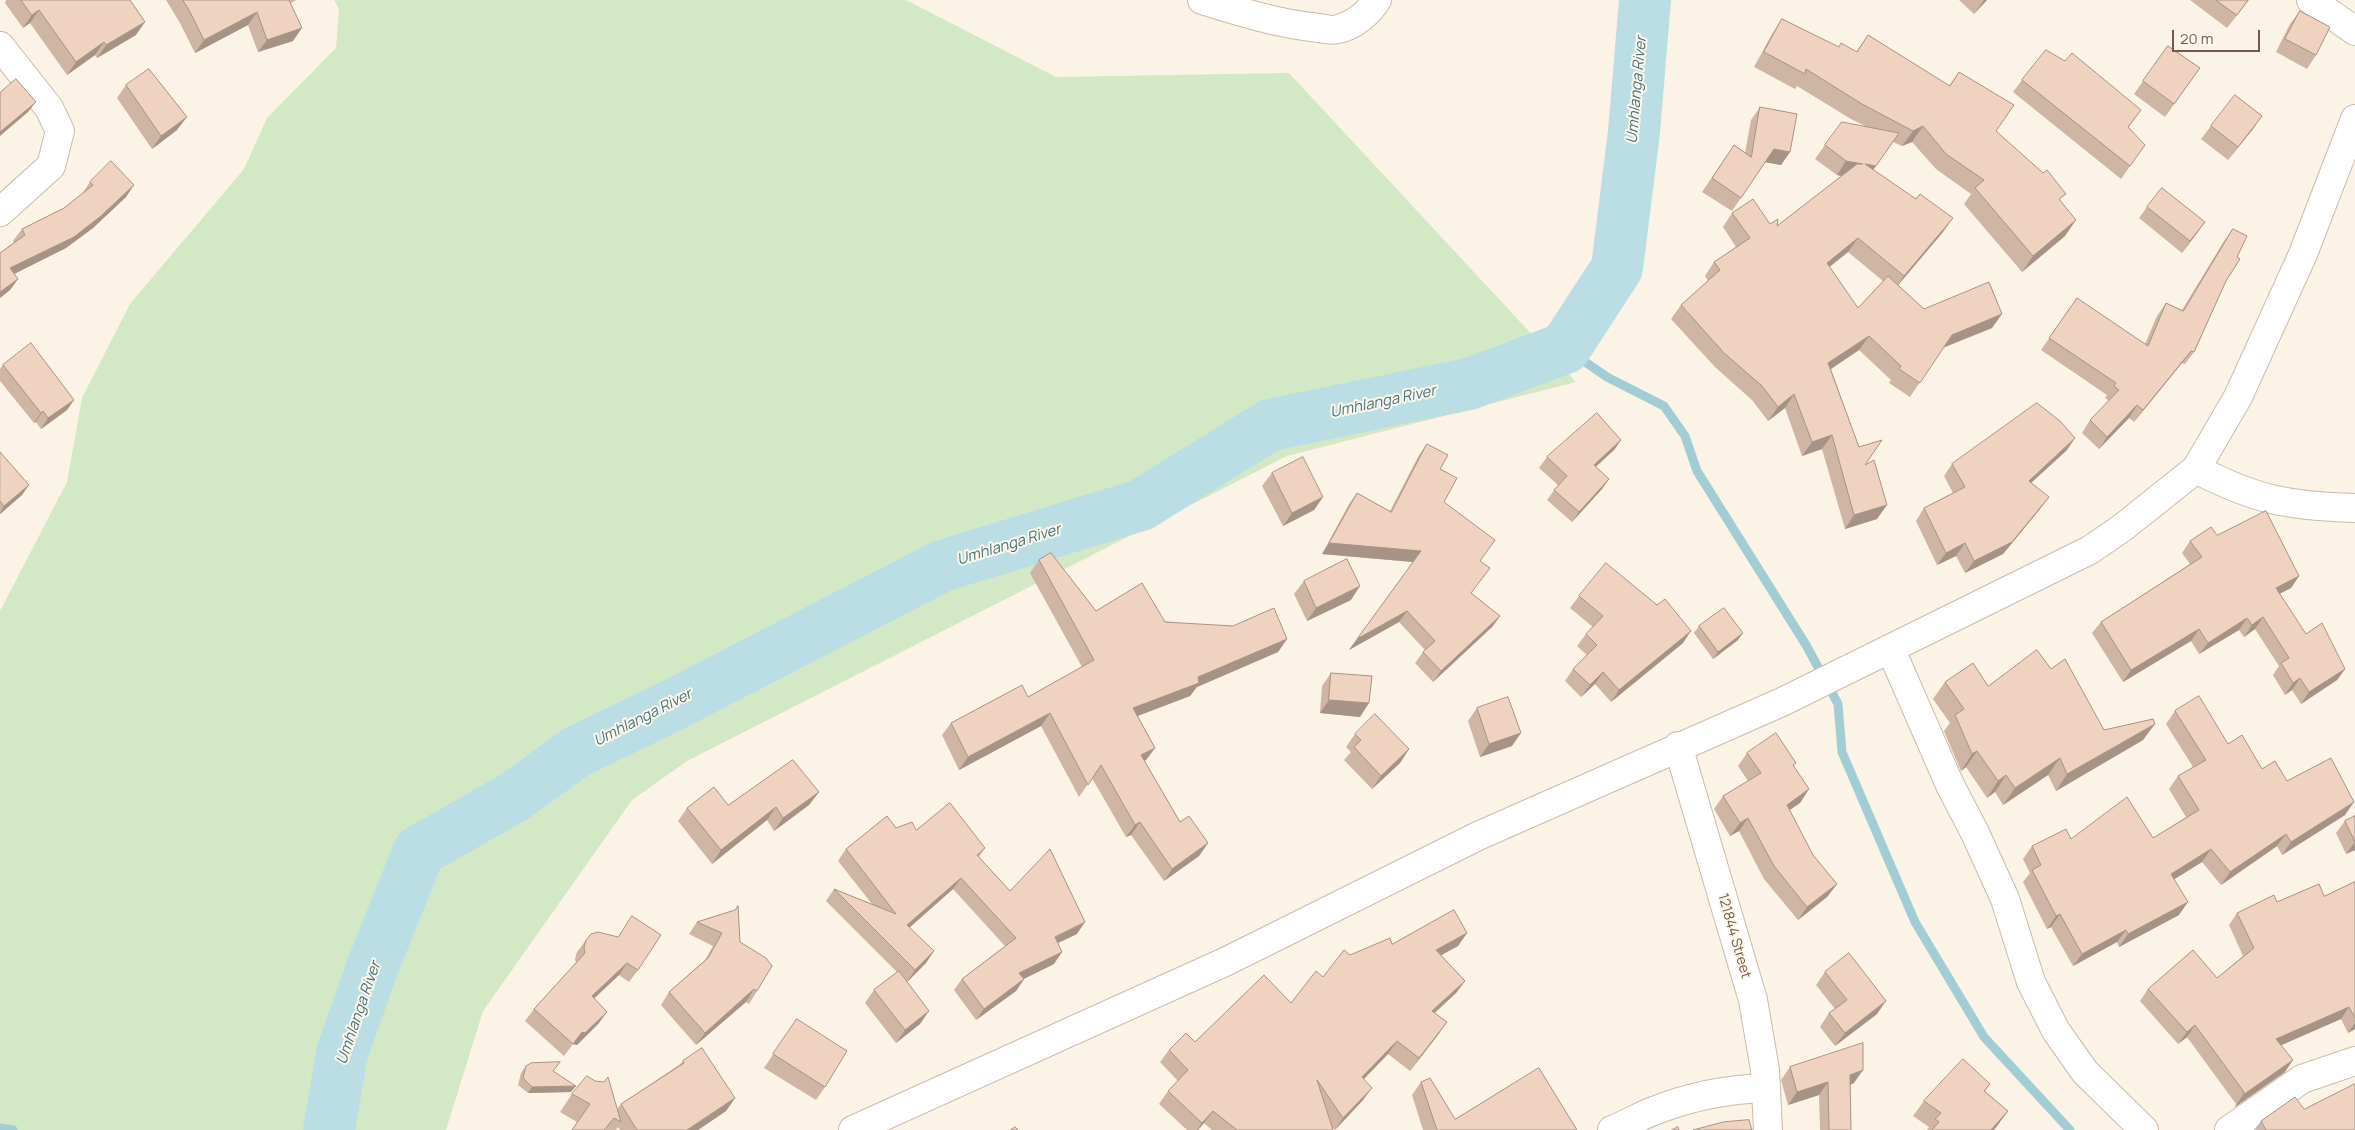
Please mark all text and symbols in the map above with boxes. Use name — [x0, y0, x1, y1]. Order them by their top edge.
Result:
scale bar — [2175, 20, 2262, 52]
text: 20 m — [2180, 28, 2213, 49]
water label: Umhlanga River — [1623, 36, 1651, 144]
water label: Umhlanga River — [1329, 382, 1437, 422]
water label: Umhlanga River — [955, 521, 1063, 569]
water label: Umhlanga River — [591, 686, 695, 750]
street label: 121844 Street — [1714, 892, 1754, 980]
water label: Umhlanga River — [333, 959, 385, 1067]

